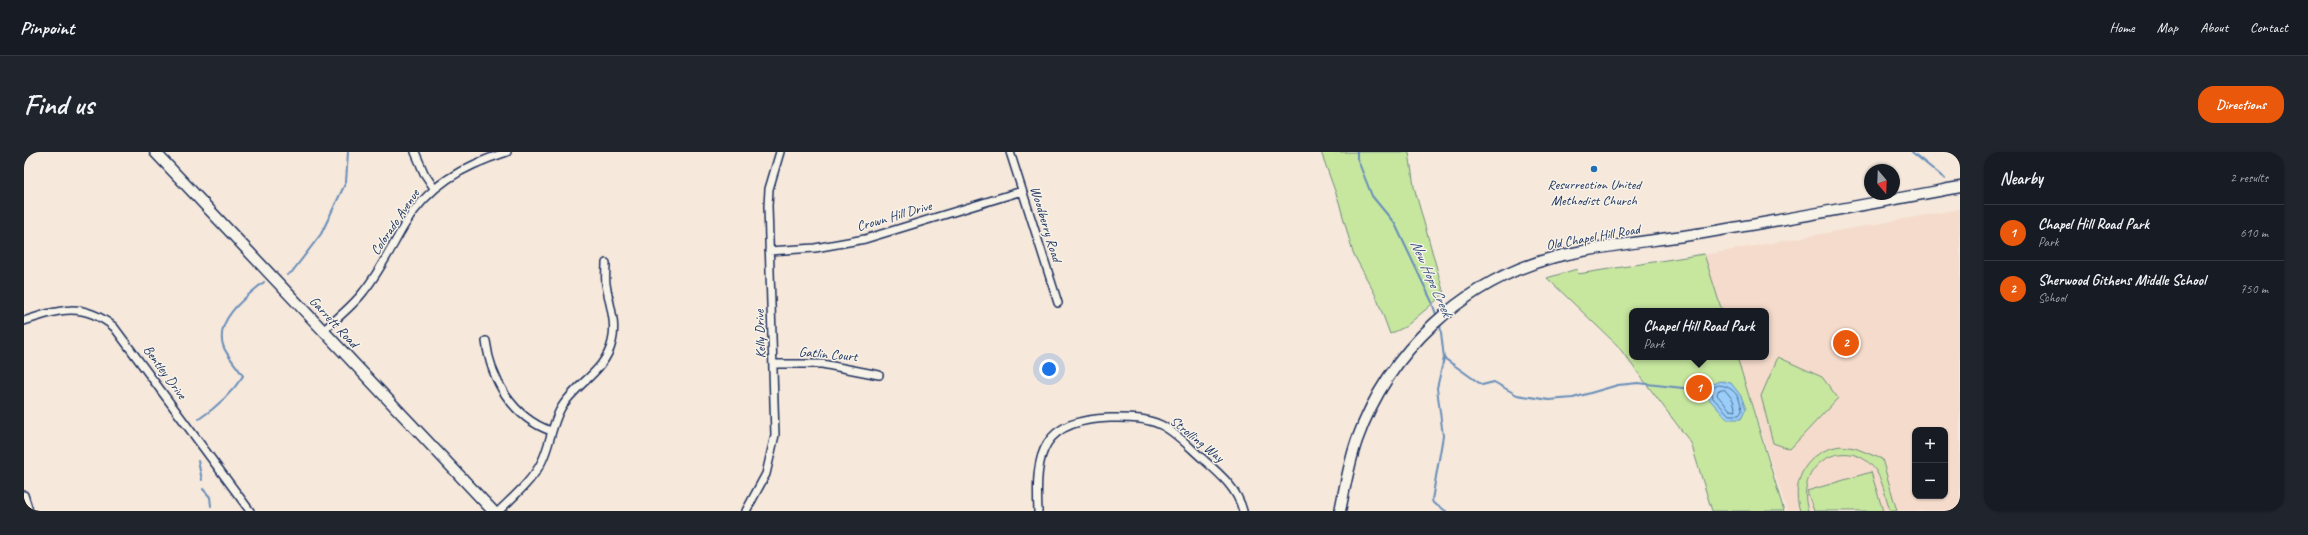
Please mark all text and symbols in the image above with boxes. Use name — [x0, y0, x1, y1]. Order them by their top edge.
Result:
text: Pinpoint — [20, 16, 74, 40]
text: Home — [2109, 19, 2135, 36]
text: Map — [2157, 19, 2178, 36]
text: About — [2200, 19, 2228, 36]
text: Contact — [2250, 19, 2288, 36]
button: Directions — [2198, 86, 2284, 123]
text: Find us — [24, 87, 94, 122]
marker: Resurrection United Methodist Church — [1589, 164, 1599, 174]
north arrow — [1864, 164, 1900, 200]
text: Nearby — [2000, 168, 2043, 189]
text: 2 results — [2230, 170, 2268, 186]
place label: Resurrection United Methodist Church — [1547, 176, 1643, 209]
street label: Woodberry Road — [1026, 184, 1066, 266]
street label: Colorado Avenue — [367, 185, 424, 258]
street label: Crown Hill Drive — [855, 197, 935, 235]
text: Chapel Hill Road Park — [2038, 215, 2149, 234]
street label: Old Chapel Hill Road — [1545, 220, 1644, 254]
text: 1 — [2010, 225, 2016, 241]
text: 610 m — [2240, 225, 2268, 241]
text: Park — [2038, 234, 2059, 250]
water label: New Hope Creek — [1406, 237, 1457, 321]
text: Sherwood Githens Middle School — [2038, 271, 2206, 290]
text: 2 — [2010, 281, 2016, 297]
text: 750 m — [2240, 281, 2268, 297]
text: School — [2038, 290, 2066, 306]
street label: Garrett Road — [306, 293, 364, 353]
street label: Kelly Drive — [751, 308, 769, 359]
popup — [1629, 308, 1769, 360]
text: Chapel Hill Road Park — [1644, 317, 1754, 336]
pin: 2 — [1833, 328, 1859, 358]
text: Park — [1644, 336, 1664, 352]
street label: Bentley Drive — [140, 342, 191, 404]
street label: Gatlin Court — [798, 343, 859, 365]
your location — [1039, 359, 1059, 379]
pin: 1 — [1686, 373, 1712, 403]
street label: Strolling Way — [1167, 412, 1228, 467]
map controls — [1912, 427, 1948, 499]
button: + — [1912, 427, 1948, 463]
button: − — [1912, 463, 1948, 499]

